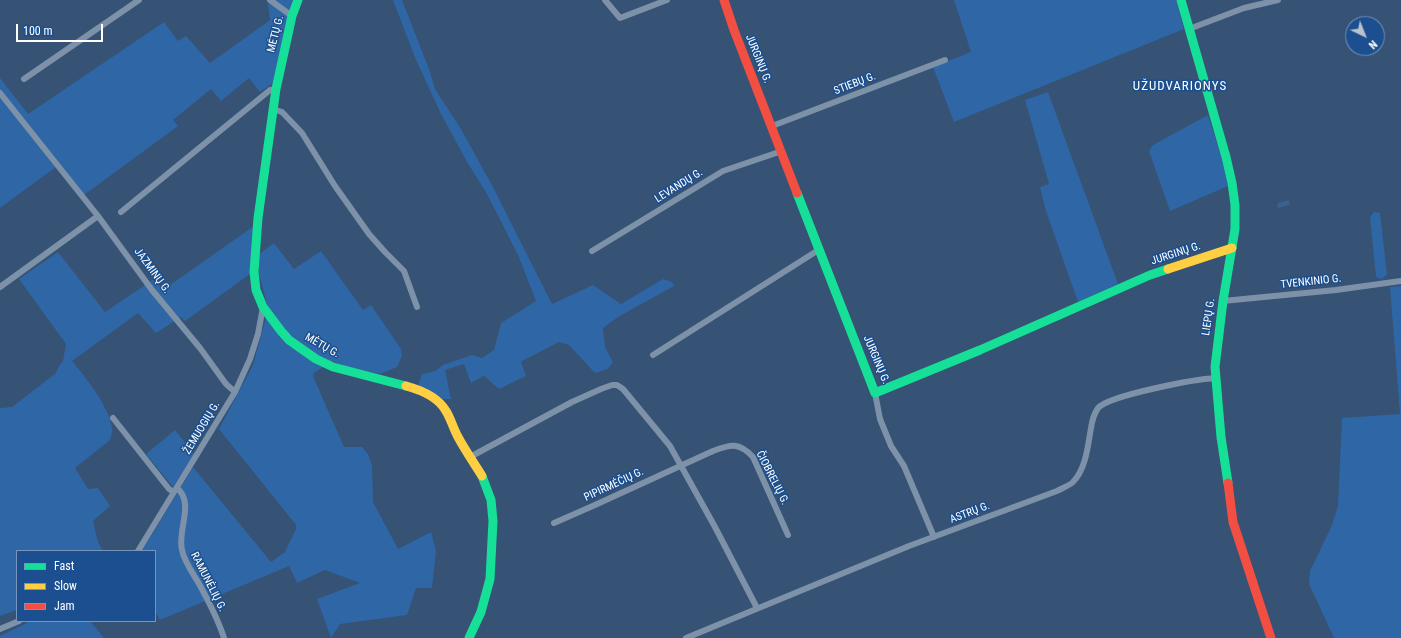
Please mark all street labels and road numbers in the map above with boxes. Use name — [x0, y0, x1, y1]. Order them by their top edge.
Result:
street label: MĖTŲ G. — [265, 14, 287, 54]
street label: JURGINŲ G. — [742, 33, 774, 85]
street label: STIEBŲ G. — [832, 70, 878, 98]
street label: LEVANDŲ G. — [653, 166, 705, 206]
street label: JURGINŲ G. — [1149, 240, 1203, 268]
street label: JAZMINŲ G. — [131, 246, 173, 296]
street label: TVENKINIO G. — [1280, 272, 1342, 292]
street label: LIEPŲ G. — [1200, 297, 1218, 337]
street label: MĖTŲ G. — [302, 331, 342, 361]
street label: JURGINŲ G. — [860, 334, 892, 386]
street label: ŽEMUOGIŲ G. — [181, 399, 223, 457]
street label: ČIOBRELIŲ G. — [753, 449, 791, 507]
street label: PIPIRMĖČIŲ G. — [582, 465, 646, 505]
street label: ASTRŲ G. — [948, 499, 992, 527]
street label: RAMUNĖLIŲ G. — [187, 550, 229, 614]

